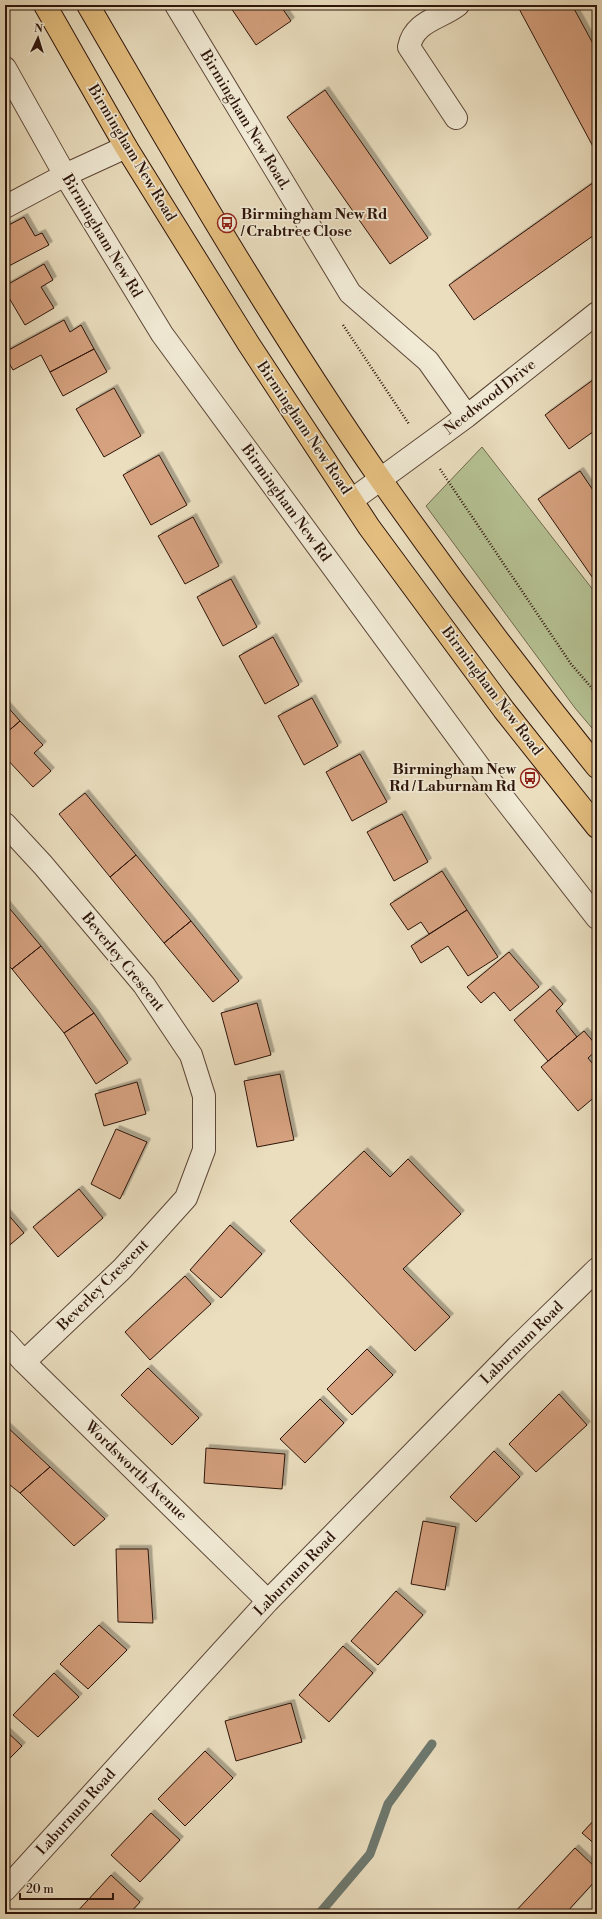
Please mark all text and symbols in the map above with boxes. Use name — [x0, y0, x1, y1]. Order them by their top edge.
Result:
north arrow — [18, 18, 58, 58]
text: N — [34, 22, 44, 36]
street label: Birmingham New Road. — [195, 46, 294, 193]
street label: Birmingham New Road — [83, 80, 181, 225]
street label: Birmingham New Rd — [57, 170, 147, 302]
place label: Birmingham New Rd / Crabtree Close — [240, 205, 388, 241]
bus stop icon: Birmingham New Rd / Crabtree Close — [216, 212, 238, 234]
street label: Needwood Drive — [440, 355, 540, 439]
street label: Birmingham New Road — [252, 357, 356, 499]
street label: Birmingham New Rd — [236, 440, 335, 566]
street label: Birmingham New Road — [437, 622, 547, 760]
place label: Birmingham New Rd / Laburnam Rd — [389, 760, 517, 796]
bus stop icon: Birmingham New Rd / Laburnam Rd — [519, 767, 541, 789]
street label: Beverley Crescent — [77, 908, 169, 1016]
street label: Beverley Crescent — [53, 1235, 153, 1335]
street label: Laburnum Road — [476, 1297, 568, 1389]
street label: Wordsworth Avenue — [80, 1417, 191, 1525]
street label: Laburnum Road — [250, 1528, 340, 1620]
street label: Laburnum Road — [32, 1764, 120, 1859]
scale bar — [20, 1875, 113, 1901]
text: 20 m — [26, 1882, 54, 1897]

